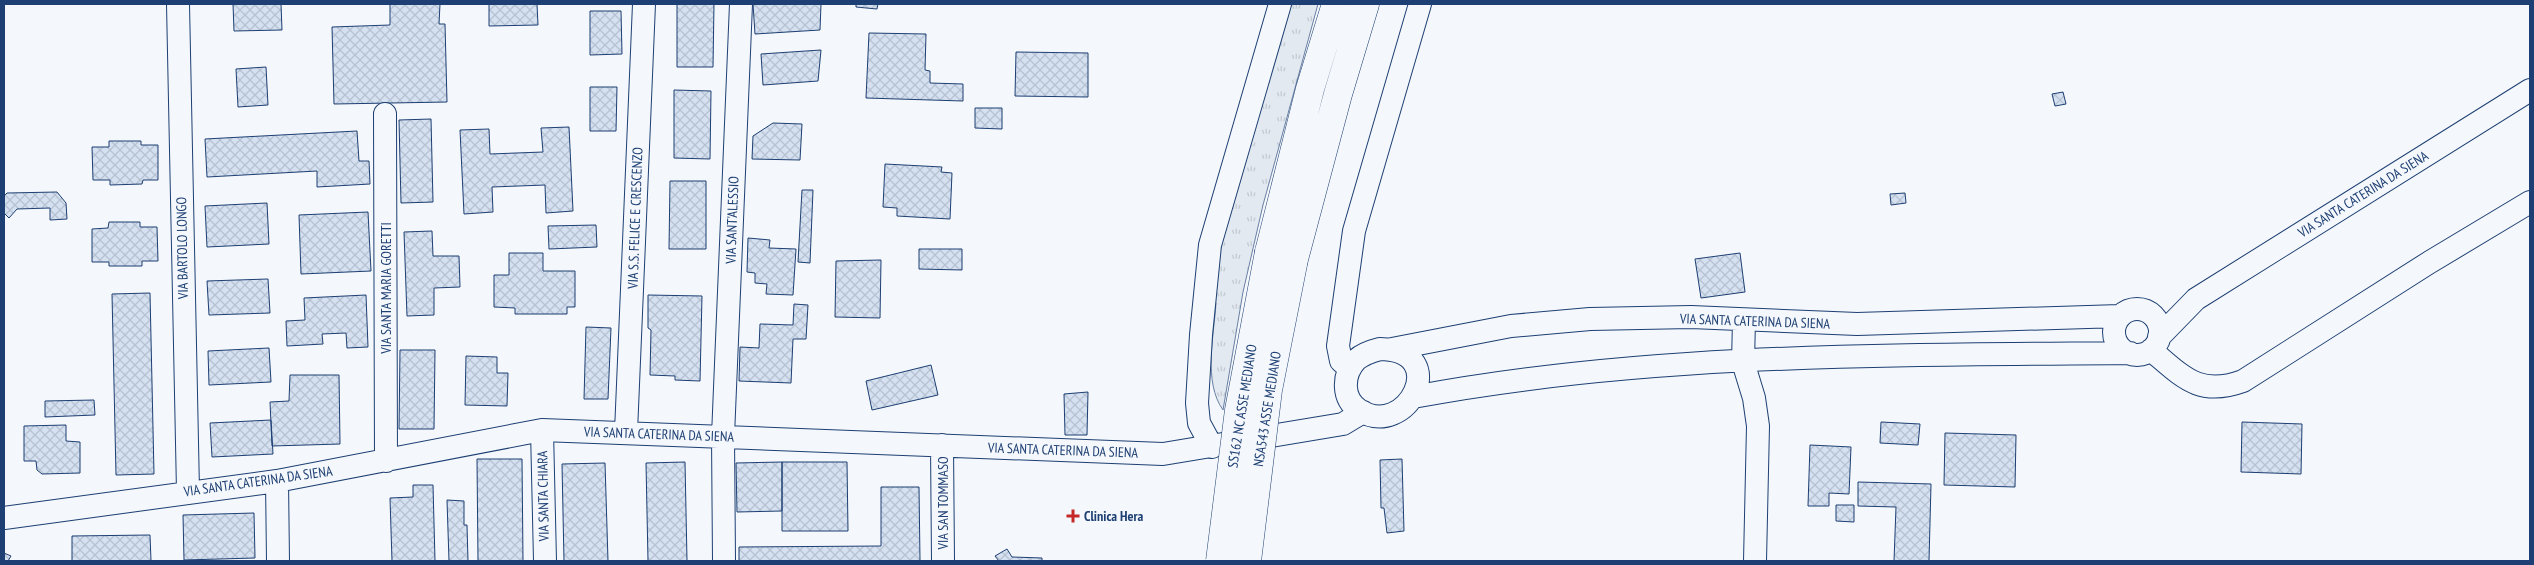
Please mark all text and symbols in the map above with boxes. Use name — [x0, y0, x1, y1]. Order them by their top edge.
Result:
street label: VIA SANTA CATERINA DA SIENA — [2294, 146, 2432, 242]
street label: VIA S.S. FELICE E CRESCENZO — [623, 147, 646, 290]
street label: VIA SANT'ALESSIO — [721, 176, 743, 265]
street label: VIA BARTOLO LONGO — [172, 197, 192, 300]
street label: VIA SANTA MARIA GORETTI — [377, 222, 395, 355]
street label: VIA SANTA CATERINA DA SIENA — [1679, 309, 1831, 333]
street label: SS162 NC ASSE MEDIANO — [1223, 343, 1261, 469]
street label: NSA543 ASSE MEDIANO — [1249, 350, 1285, 468]
street label: VIA SANTA CATERINA DA SIENA — [583, 422, 735, 446]
street label: VIA SANTA CATERINA DA SIENA — [987, 438, 1139, 462]
street label: VIA SANTA CHIARA — [533, 450, 553, 542]
street label: VIA SAN TOMMASO — [934, 456, 952, 551]
street label: VIA SANTA CATERINA DA SIENA — [181, 462, 334, 500]
place label: Clinica Hera — [1084, 507, 1143, 525]
marker: Clinica Hera — [1066, 509, 1080, 523]

